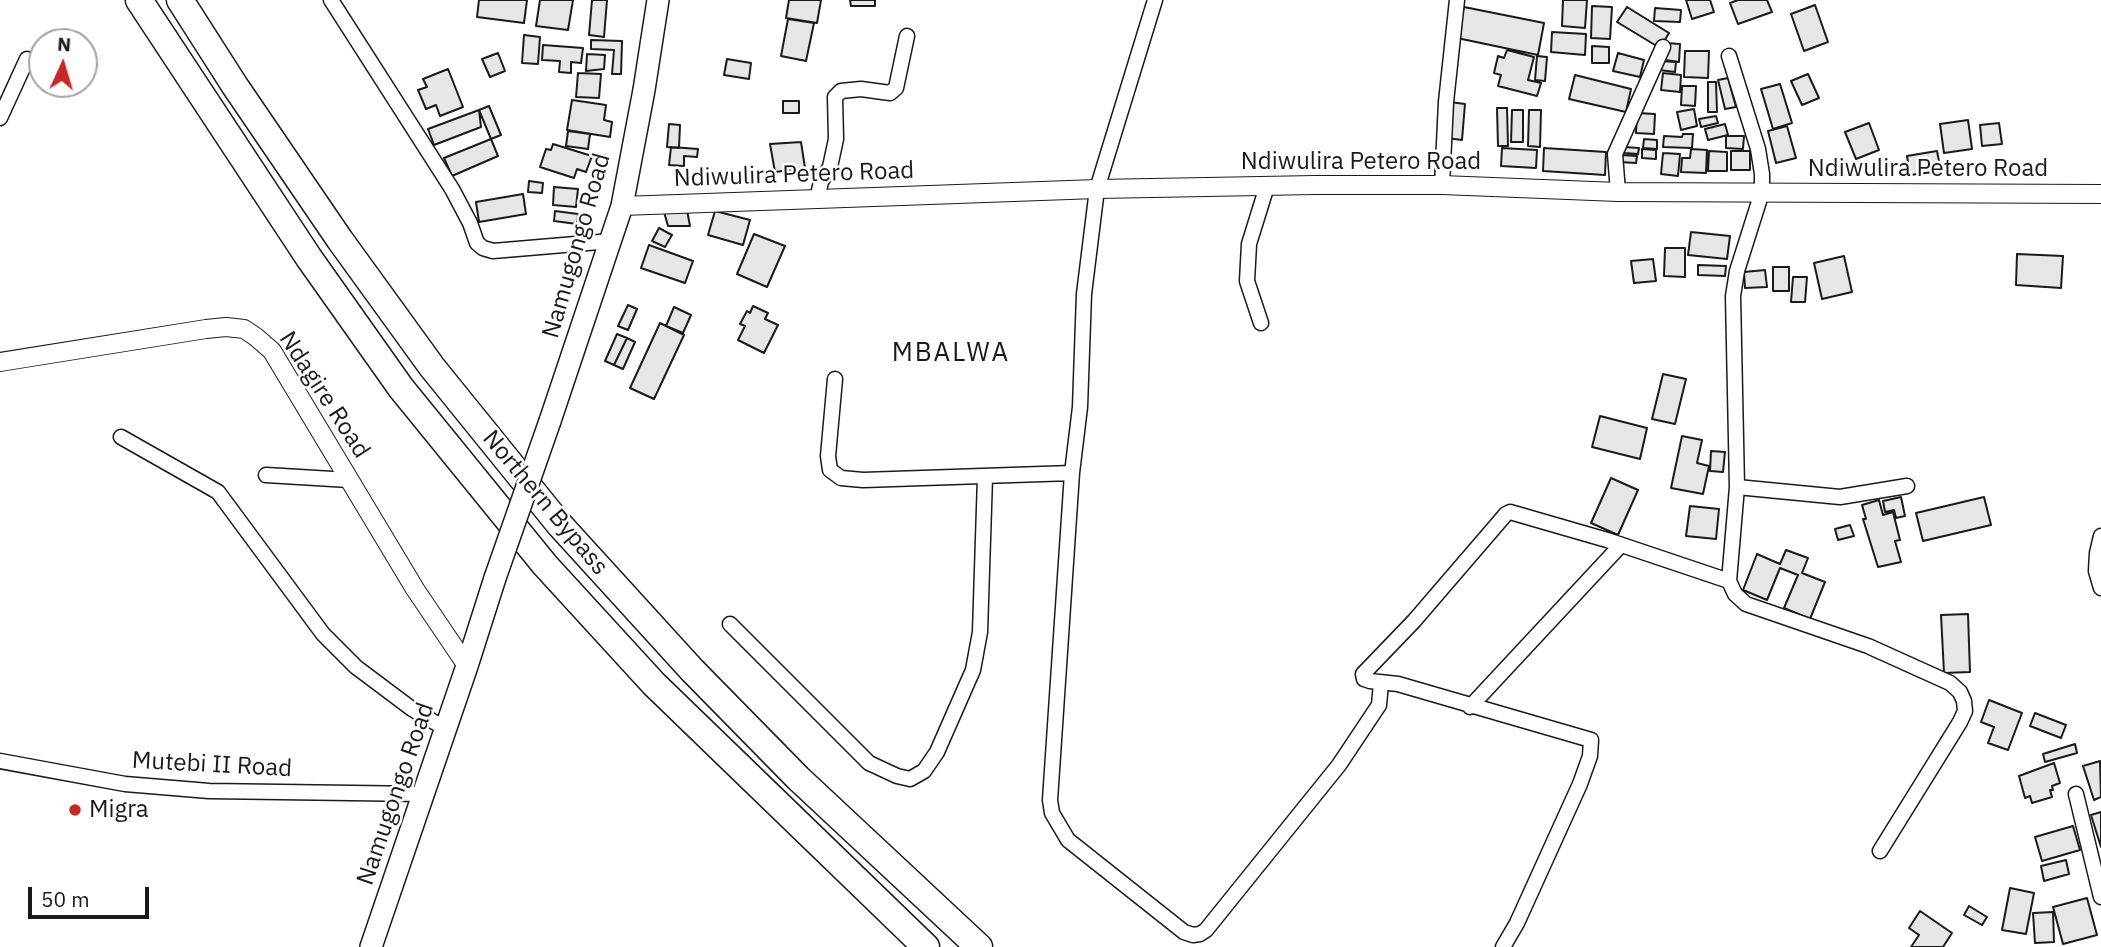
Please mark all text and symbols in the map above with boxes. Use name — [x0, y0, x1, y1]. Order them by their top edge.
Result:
north arrow — [28, 28, 98, 98]
text: N — [57, 32, 72, 56]
street label: Ndiwulira Petero Road — [1241, 148, 1481, 176]
street label: Namugongo Road — [537, 150, 617, 342]
street label: Ndiwulira Petero Road — [1808, 155, 2048, 183]
street label: Ndiwulira Petero Road — [673, 156, 915, 194]
street label: Ndagire Road — [272, 326, 376, 464]
district label: MBALWA — [892, 337, 1010, 369]
street label: Northern Bypass — [476, 425, 614, 581]
street label: Namugongo Road — [351, 699, 441, 889]
street label: Mutebi II Road — [131, 746, 293, 784]
place label: Migra — [89, 796, 149, 824]
marker: Migra — [67, 802, 83, 818]
scale bar — [32, 874, 152, 918]
text: 50 m — [41, 885, 90, 913]

